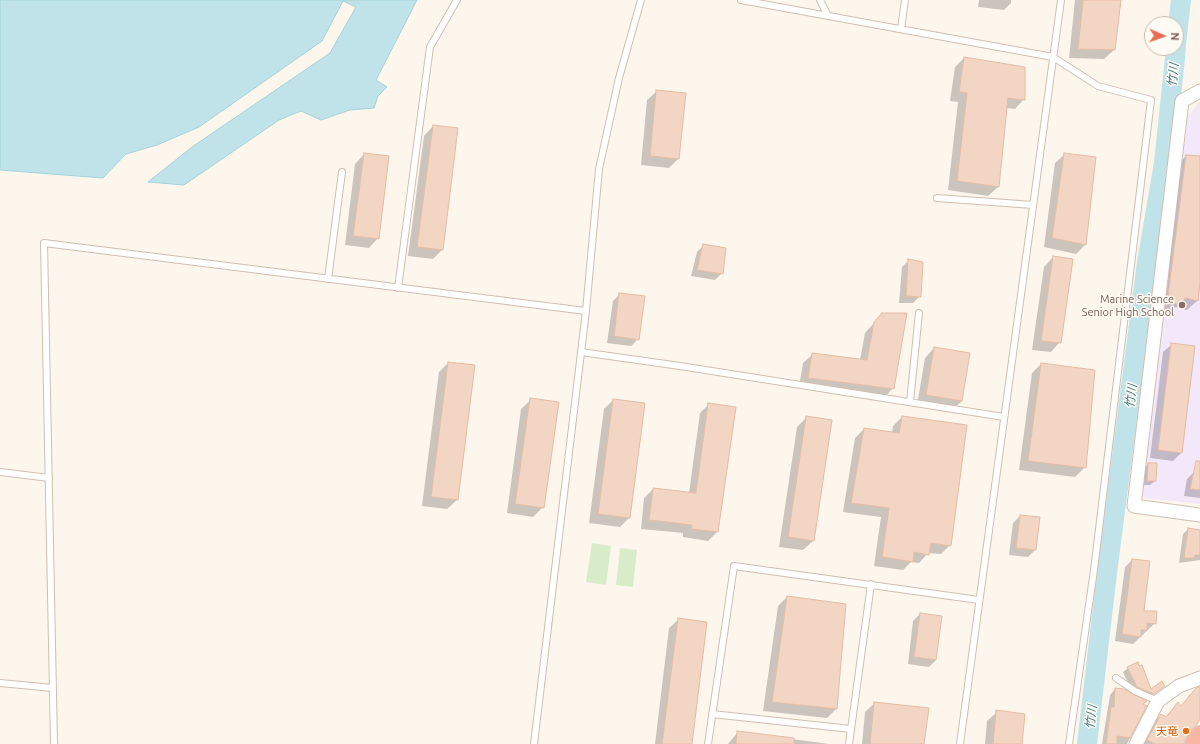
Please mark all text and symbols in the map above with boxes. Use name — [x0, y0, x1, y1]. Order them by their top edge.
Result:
north arrow — [1144, 16, 1184, 56]
text: N — [1169, 32, 1181, 41]
water label: 竹川 — [1165, 62, 1181, 88]
place label: Marine Science Senior High School — [1082, 292, 1174, 318]
marker: Marine Science Senior High School — [1177, 300, 1187, 310]
water label: 竹川 — [1122, 383, 1140, 409]
water label: 竹川 — [1082, 704, 1100, 730]
place label: 天竜 — [1156, 724, 1178, 738]
marker: 天竜 — [1181, 726, 1191, 736]

